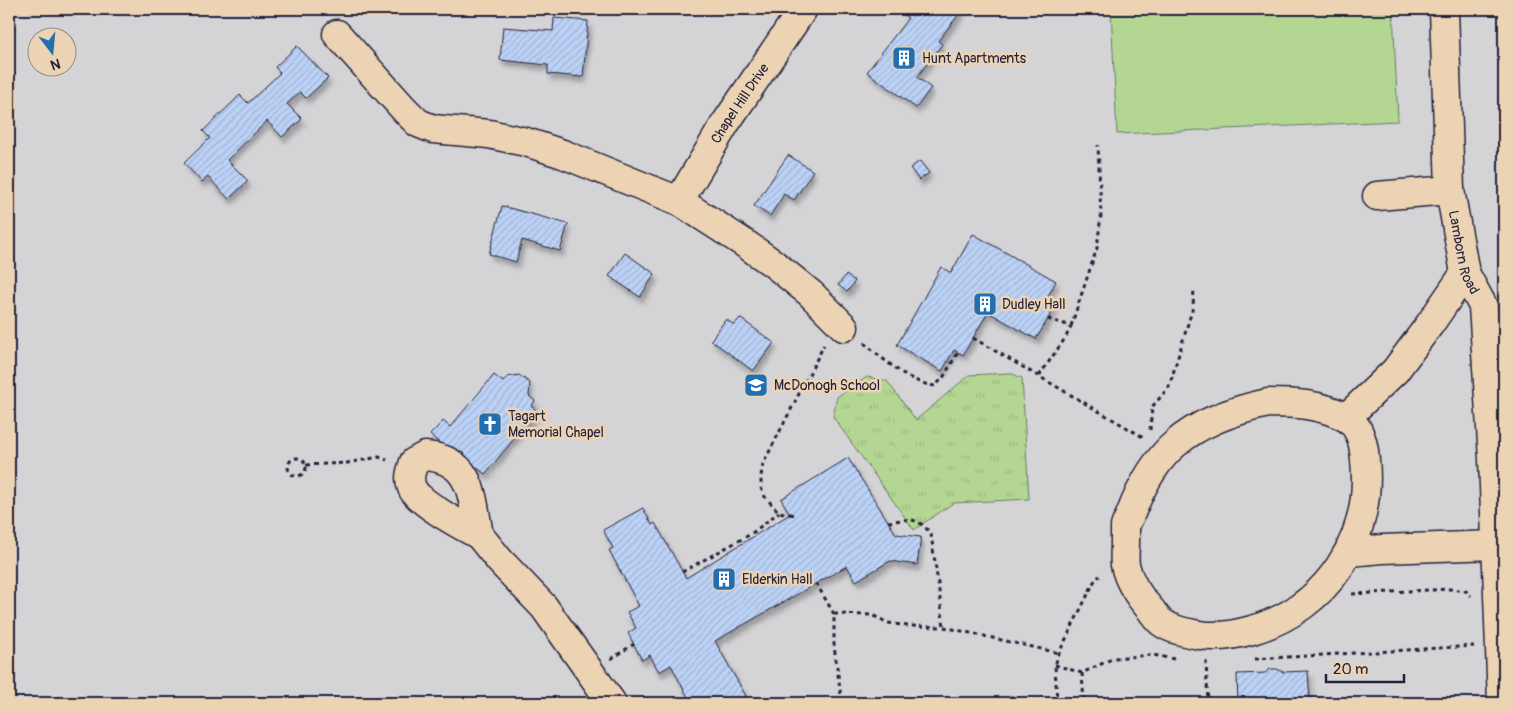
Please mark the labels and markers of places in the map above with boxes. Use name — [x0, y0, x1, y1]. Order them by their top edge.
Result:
building icon: Hunt Apartments — [891, 45, 917, 71]
place label: Hunt Apartments — [922, 50, 1027, 67]
building icon: Dudley Hall — [972, 291, 998, 317]
place label: Dudley Hall — [1002, 296, 1066, 313]
school or university icon: McDonogh School — [743, 372, 769, 398]
place label: McDonogh School — [774, 377, 880, 394]
place label: Tagart Memorial Chapel — [508, 408, 604, 441]
church icon: Tagart Memorial Chapel — [477, 411, 503, 437]
building icon: Elderkin Hall — [711, 566, 737, 592]
place label: Elderkin Hall — [742, 571, 813, 588]

